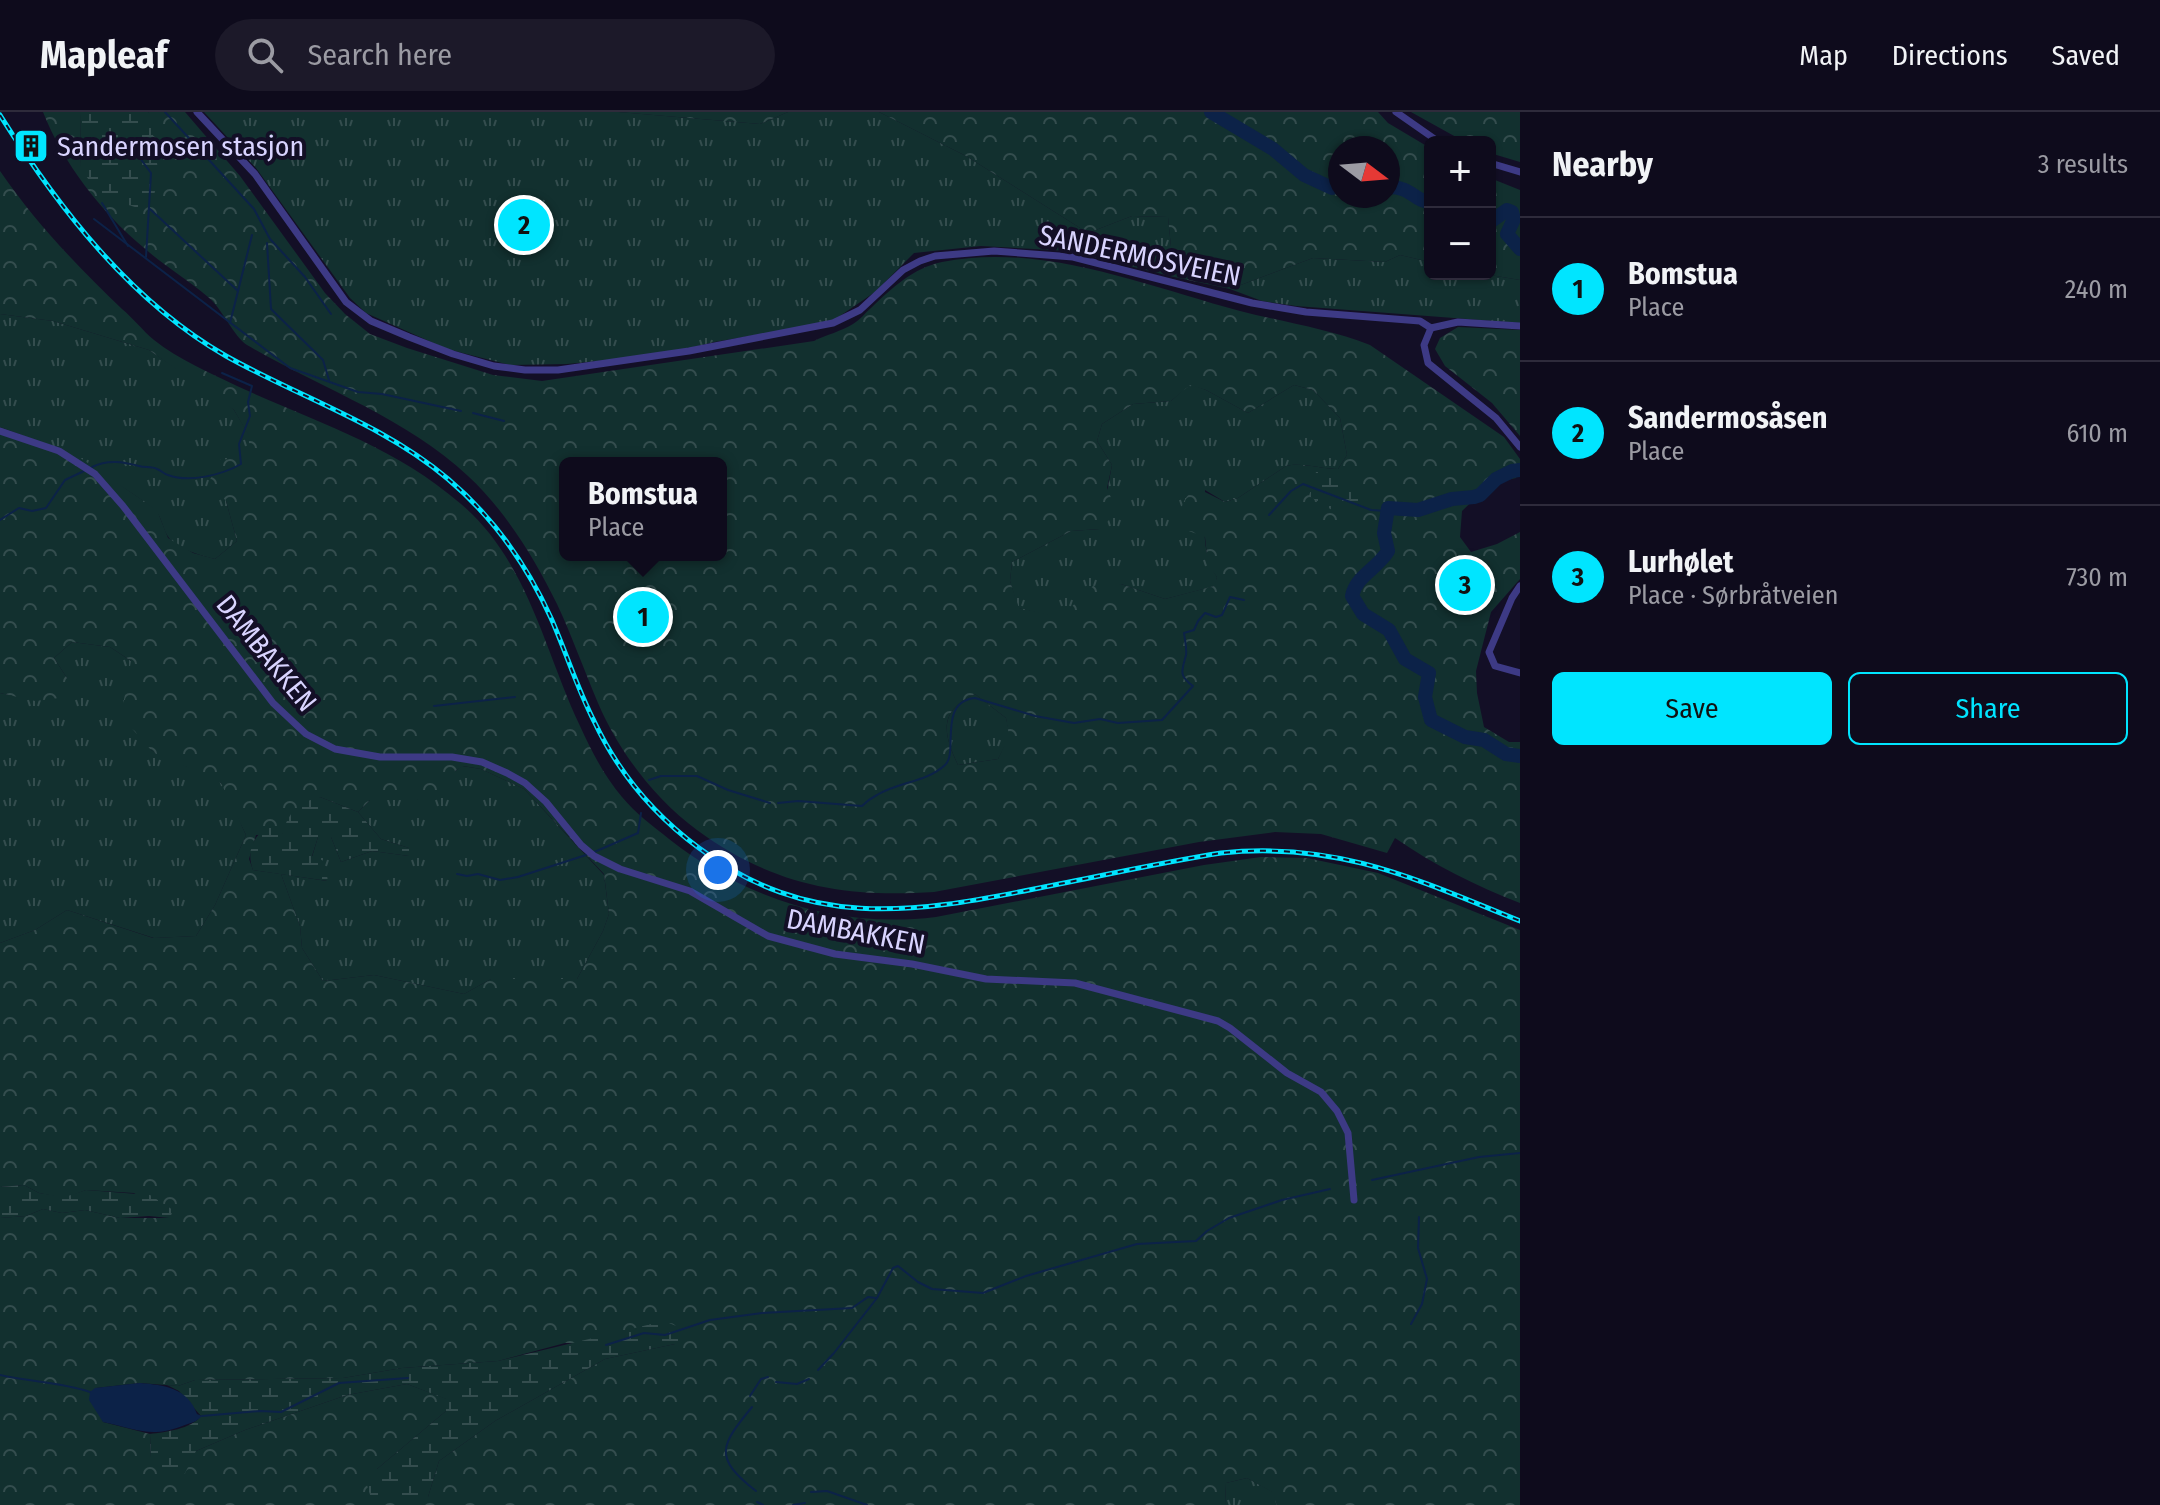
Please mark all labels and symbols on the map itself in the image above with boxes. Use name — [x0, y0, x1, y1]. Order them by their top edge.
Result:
building icon: Sandermosen stasjon — [12, 127, 50, 165]
place label: Sandermosen stasjon — [57, 130, 304, 163]
north arrow — [1328, 136, 1400, 208]
pin: 2 — [498, 195, 550, 255]
street label: SANDERMOSVEIEN — [1036, 218, 1244, 293]
pin: 3 — [1439, 555, 1491, 615]
pin: 1 — [617, 587, 669, 647]
street label: DAMBAKKEN — [210, 588, 324, 718]
your location — [698, 850, 738, 890]
street label: DAMBAKKEN — [784, 902, 928, 961]

